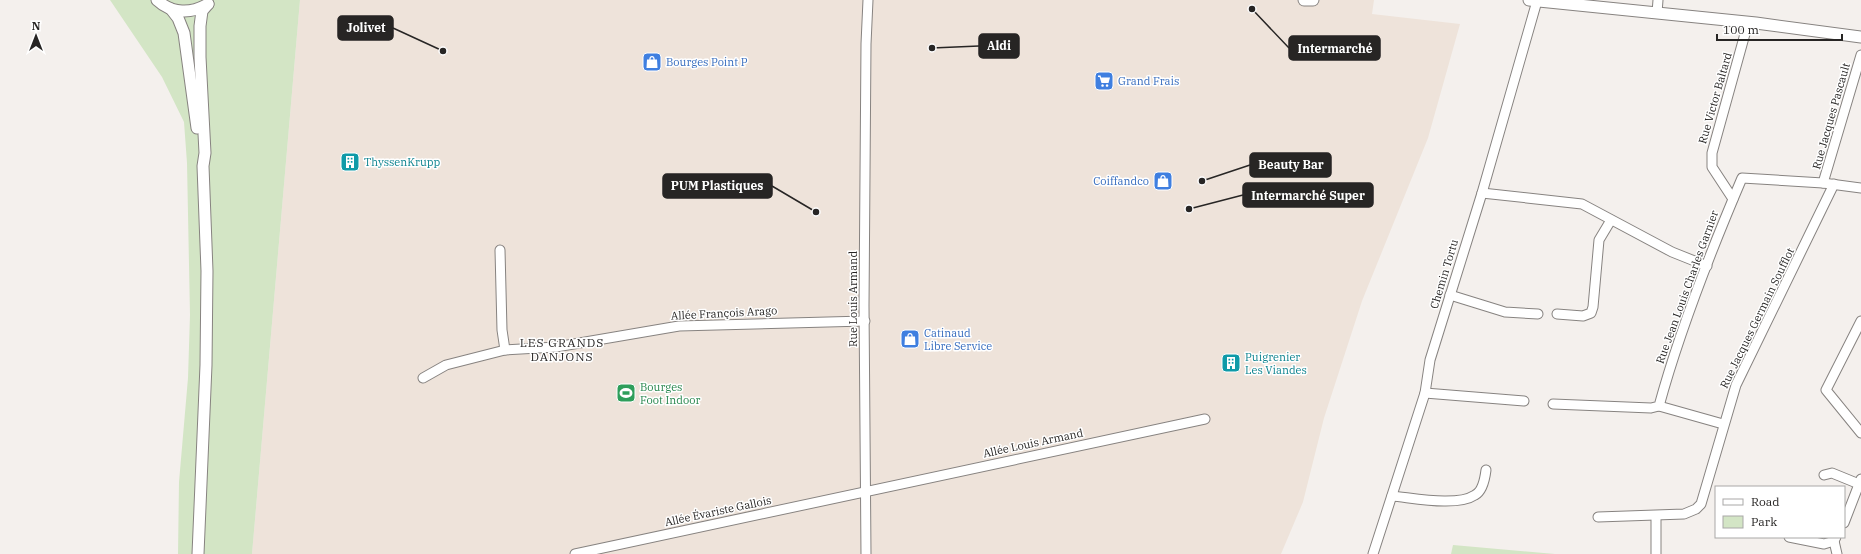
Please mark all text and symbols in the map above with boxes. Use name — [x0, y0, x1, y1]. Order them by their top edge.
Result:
north arrow — [16, 16, 56, 56]
callout: Jolivet — [338, 16, 393, 40]
scale bar — [1717, 16, 1842, 42]
text: N — [32, 19, 41, 33]
text: Jolivet — [347, 20, 386, 35]
text: 100 m — [1723, 22, 1759, 37]
callout: Aldi — [979, 34, 1019, 58]
callout: Intermarché — [1289, 36, 1380, 60]
text: Aldi — [987, 38, 1011, 53]
text: Intermarché — [1297, 41, 1373, 56]
street label: Rue Victor Baltard — [1695, 50, 1735, 145]
shop icon: Bourges Point P — [641, 51, 663, 73]
place label: Bourges Point P — [666, 55, 748, 69]
street label: Rue Jacques Pascault — [1809, 61, 1853, 171]
supermarket icon: Grand Frais — [1093, 70, 1115, 92]
place label: Grand Frais — [1118, 74, 1179, 88]
building icon: ThyssenKrupp — [339, 151, 361, 173]
callout: Beauty Bar — [1250, 153, 1331, 177]
place label: ThyssenKrupp — [364, 155, 441, 169]
text: Beauty Bar — [1258, 157, 1324, 172]
shop icon: Coiffandco — [1152, 170, 1174, 192]
callout: PUM Plastiques — [663, 174, 772, 198]
place label: Coiffandco — [1093, 174, 1149, 188]
text: PUM Plastiques — [671, 178, 763, 193]
callout: Intermarché Super — [1243, 183, 1373, 207]
text: Intermarché Super — [1251, 188, 1365, 203]
street label: Rue Jean Louis Charles Garnier — [1653, 208, 1721, 366]
street label: Chemin Tortu — [1427, 237, 1461, 310]
street label: Rue Jacques Germain Soufflot — [1717, 245, 1797, 391]
street label: Rue Louis Armand — [846, 251, 860, 347]
street label: Allée François Arago — [670, 303, 778, 323]
place label: Catinaud Libre Service — [924, 326, 992, 353]
shop icon: Catinaud Libre Service — [899, 328, 921, 350]
district label: LES GRANDS DANJONS — [520, 335, 604, 364]
place label: Puigrenier Les Viandes — [1245, 350, 1307, 377]
building icon: Puigrenier Les Viandes — [1220, 352, 1242, 374]
place label: Bourges Foot Indoor — [640, 380, 700, 407]
sports icon: Bourges Foot Indoor — [615, 382, 637, 404]
street label: Allée Louis Armand — [982, 425, 1085, 460]
legend — [1715, 486, 1845, 538]
street label: Allée Évariste Gallois — [663, 493, 773, 529]
text: Road — [1751, 494, 1780, 509]
text: Park — [1751, 514, 1777, 529]

